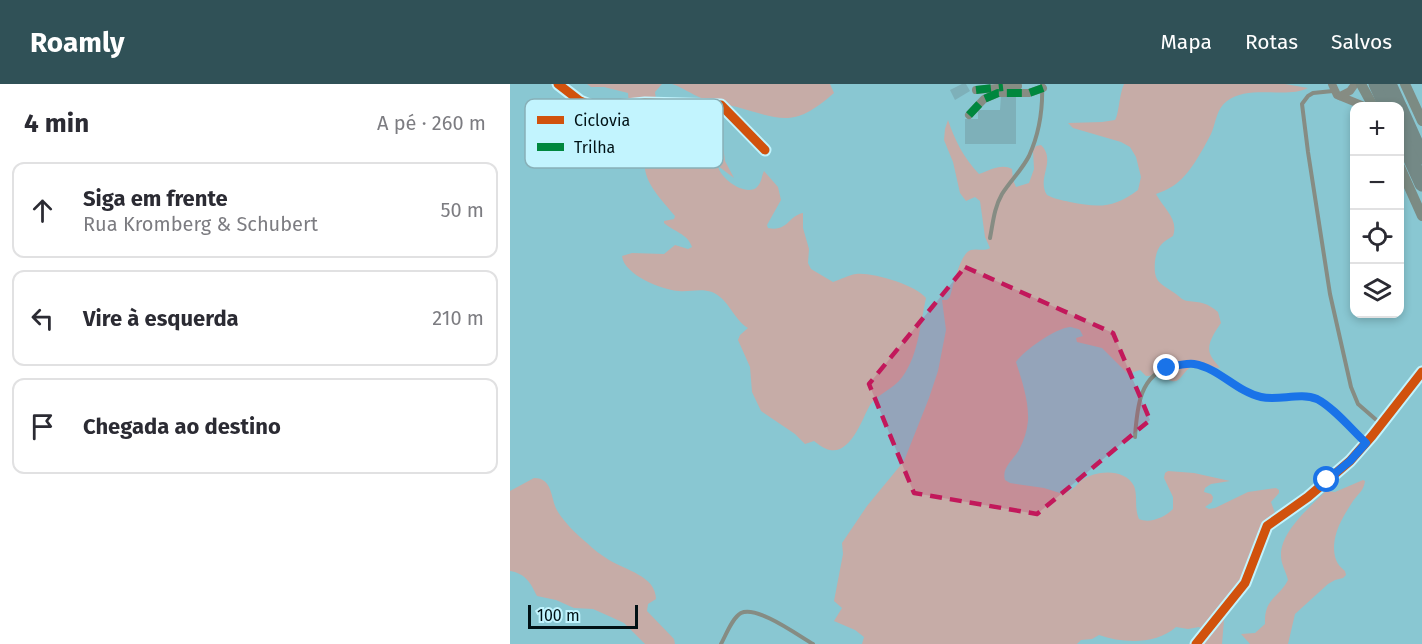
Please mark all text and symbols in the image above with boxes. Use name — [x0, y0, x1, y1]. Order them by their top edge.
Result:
text: Roamly — [30, 26, 124, 59]
text: Mapa — [1161, 29, 1212, 55]
text: Rotas — [1245, 29, 1298, 55]
text: Salvos — [1331, 29, 1392, 55]
legend — [525, 99, 723, 168]
map controls — [1350, 102, 1404, 318]
button: + — [1350, 102, 1404, 156]
text: 4 min — [24, 108, 89, 139]
text: A pé · 260 m — [377, 111, 486, 135]
text: Ciclovia — [574, 111, 630, 130]
text: Trilha — [574, 138, 615, 157]
button: − — [1350, 156, 1404, 210]
text: Siga em frente — [83, 185, 228, 212]
icon: ahead — [26, 194, 59, 227]
text: 50 m — [440, 198, 484, 222]
button: locate — [1350, 210, 1404, 264]
text: Rua Kromberg & Schubert — [83, 212, 318, 236]
button: layers — [1350, 264, 1404, 318]
icon: left — [26, 302, 59, 335]
text: Vire à esquerda — [83, 305, 239, 332]
text: 210 m — [432, 306, 484, 330]
route end — [1153, 354, 1179, 380]
icon: arrive — [26, 410, 59, 443]
text: Chegada ao destino — [83, 413, 281, 440]
route start — [1313, 466, 1339, 492]
scale bar — [528, 602, 638, 630]
text: 100 m — [537, 606, 580, 625]

